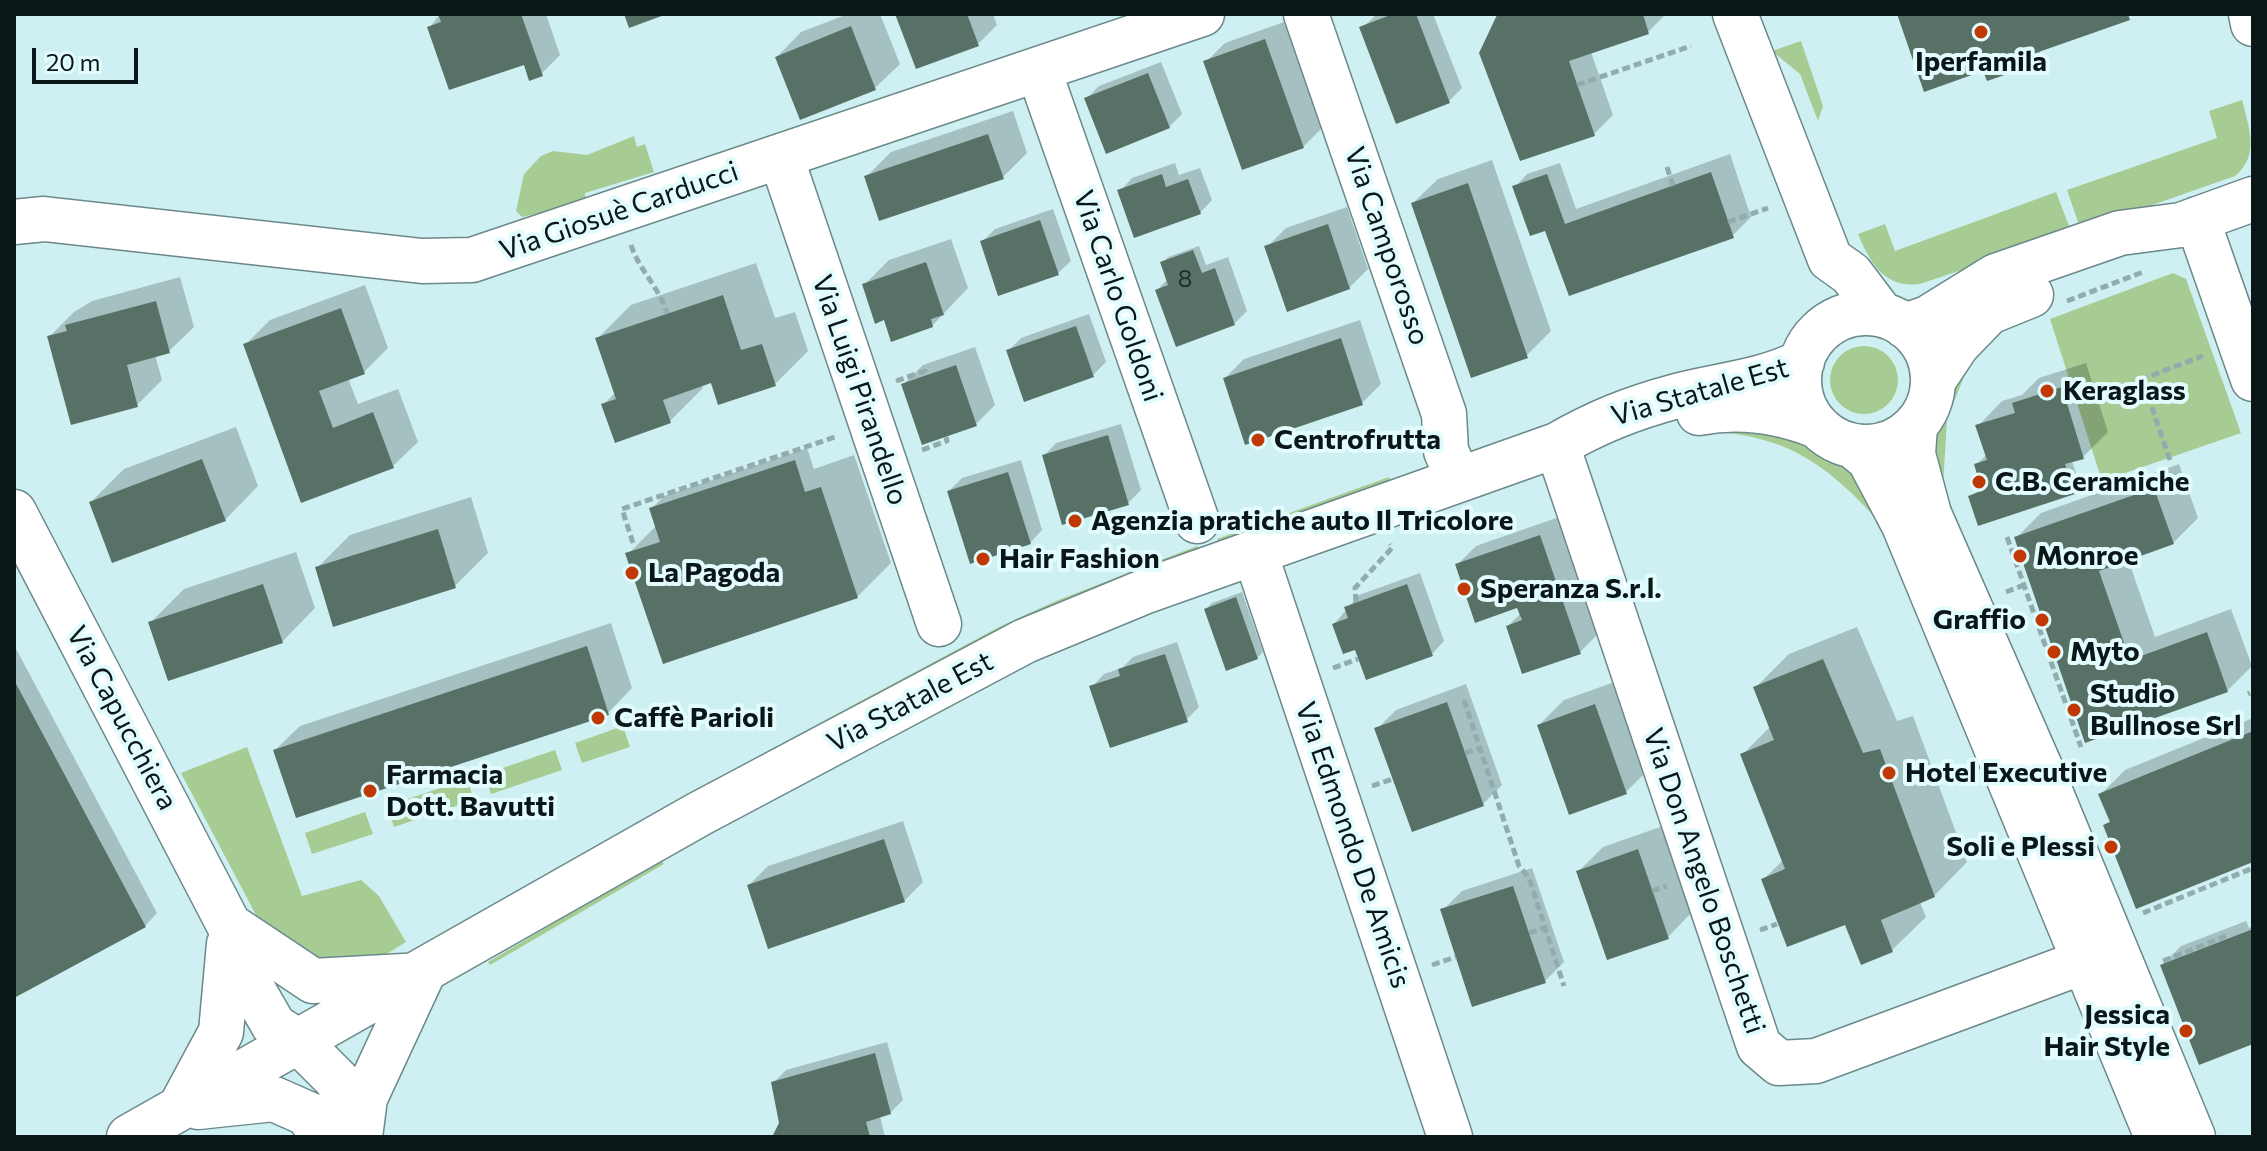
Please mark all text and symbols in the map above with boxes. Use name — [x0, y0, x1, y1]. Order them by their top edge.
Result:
marker: Iperfamila — [1972, 23, 1990, 41]
scale bar — [36, 32, 142, 82]
place label: Iperfamila — [1915, 45, 2047, 79]
text: 20 m — [46, 47, 100, 76]
street label: Via Camporosso — [1337, 143, 1437, 349]
street label: Via Giosuè Carducci — [495, 154, 743, 268]
street label: Via Carlo Goldoni — [1066, 186, 1170, 406]
house number: 8 — [1178, 265, 1192, 293]
street label: Via Luigi Pirandello — [805, 270, 915, 510]
street label: Via Statale Est — [1608, 351, 1792, 433]
place label: Keraglass — [2063, 374, 2186, 408]
marker: Keraglass — [2038, 382, 2056, 400]
place label: Centrofrutta — [1274, 423, 1441, 457]
marker: Centrofrutta — [1249, 431, 1267, 449]
place label: C.B. Ceramiche — [1995, 465, 2189, 499]
marker: C.B. Ceramiche — [1970, 473, 1988, 491]
place label: Agenzia pratiche auto Il Tricolore — [1091, 504, 1513, 538]
marker: Agenzia pratiche auto Il Tricolore — [1066, 512, 1084, 530]
place label: Monroe — [2036, 539, 2138, 573]
place label: Hair Fashion — [999, 542, 1160, 576]
marker: Monroe — [2011, 547, 2029, 565]
marker: Hair Fashion — [974, 550, 992, 568]
place label: La Pagoda — [648, 556, 780, 590]
marker: La Pagoda — [623, 564, 641, 582]
place label: Speranza S.r.l. — [1480, 572, 1662, 606]
marker: Speranza S.r.l. — [1455, 580, 1473, 598]
place label: Graffio — [1933, 603, 2026, 637]
marker: Graffio — [2033, 611, 2051, 629]
street label: Via Capucchiera — [59, 620, 185, 816]
place label: Myto — [2070, 635, 2140, 669]
marker: Myto — [2045, 643, 2063, 661]
street label: Via Statale Est — [821, 644, 999, 760]
place label: Studio Bullnose Srl — [2090, 677, 2242, 743]
street label: Via Edmondo De Amicis — [1288, 698, 1418, 992]
place label: Caffè Parioli — [614, 701, 774, 735]
marker: Studio Bullnose Srl — [2065, 701, 2083, 719]
marker: Caffè Parioli — [589, 709, 607, 727]
street label: Via Don Angelo Boschetti — [1636, 724, 1772, 1038]
place label: Hotel Executive — [1905, 756, 2107, 790]
place label: Farmacia Dott. Bavutti — [386, 758, 555, 824]
marker: Hotel Executive — [1880, 764, 1898, 782]
marker: Farmacia Dott. Bavutti — [361, 782, 379, 800]
place label: Soli e Plessi — [1946, 830, 2095, 864]
marker: Soli e Plessi — [2102, 838, 2120, 856]
place label: Jessica Hair Style — [2043, 998, 2170, 1064]
marker: Jessica Hair Style — [2177, 1022, 2195, 1040]

